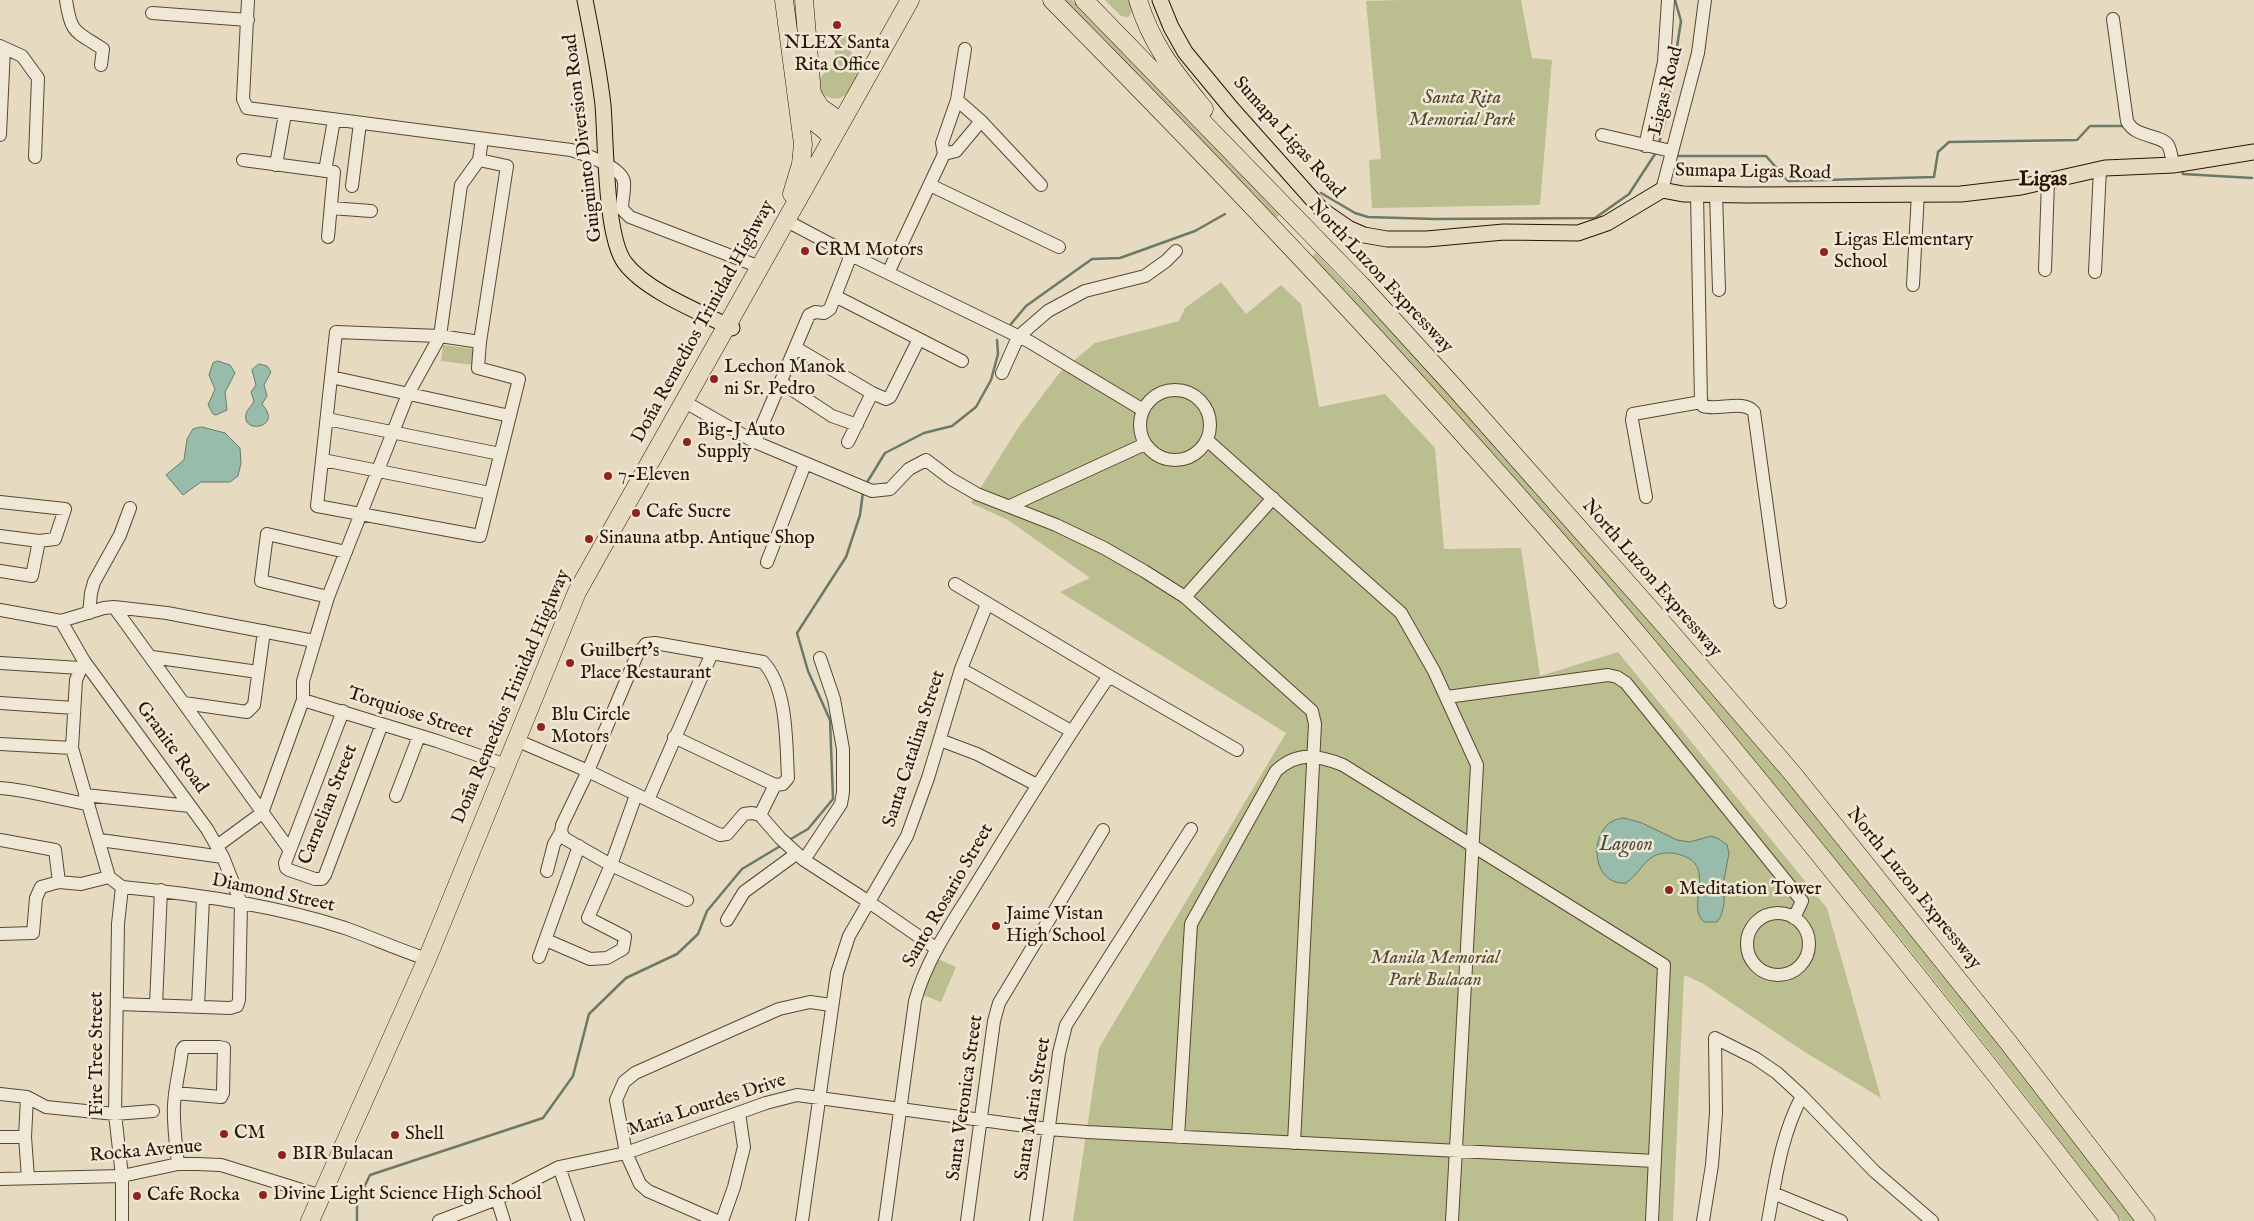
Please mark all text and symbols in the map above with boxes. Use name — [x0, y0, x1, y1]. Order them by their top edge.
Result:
marker: NLEX Santa Rita Office — [831, 19, 843, 31]
street label: Guiguinto Diversion Road — [560, 33, 608, 243]
place label: NLEX Santa Rita Office — [784, 33, 890, 77]
street label: Ligas Road — [1645, 44, 1689, 138]
street label: Sumapa Ligas Road — [1227, 72, 1349, 204]
park label: Santa Rita Memorial Park — [1409, 88, 1515, 132]
street label: Sumapa Ligas Road — [1675, 160, 1831, 186]
district label: Ligas — [2019, 168, 2067, 194]
street label: North Luzon Expressway — [1303, 195, 1457, 359]
street label: Doña Remedios Trinidad Highway — [628, 197, 780, 447]
place label: Ligas Elementary School — [1834, 230, 1973, 274]
place label: CRM Motors — [815, 240, 923, 262]
marker: CRM Motors — [799, 245, 811, 257]
marker: Ligas Elementary School — [1818, 246, 1830, 258]
place label: Lechon Manok ni Sr. Pedro — [724, 357, 846, 401]
marker: Lechon Manok ni Sr. Pedro — [708, 373, 720, 385]
place label: Big-J Auto Supply — [697, 420, 785, 464]
marker: Big-J Auto Supply — [681, 436, 693, 448]
place label: 7-Eleven — [618, 465, 690, 487]
marker: 7-Eleven — [602, 470, 614, 482]
street label: North Luzon Expressway — [1576, 495, 1726, 663]
place label: Cafe Sucre — [646, 502, 731, 524]
marker: Cafe Sucre — [630, 507, 642, 519]
place label: Sinauna atbp. Antique Shop — [599, 528, 815, 550]
marker: Sinauna atbp. Antique Shop — [583, 533, 595, 545]
street label: Doña Remedios Trinidad Highway — [448, 566, 576, 828]
place label: Guilbert's Place Restaurant — [580, 641, 712, 685]
marker: Guilbert's Place Restaurant — [564, 657, 576, 669]
street label: Santa Catalina Street — [879, 668, 951, 830]
street label: Torquiose Street — [344, 683, 476, 745]
street label: Granite Road — [130, 698, 212, 798]
place label: Blu Circle Motors — [551, 705, 630, 749]
marker: Blu Circle Motors — [535, 721, 547, 733]
street label: Carnelian Street — [295, 742, 363, 868]
street label: North Luzon Expressway — [1841, 803, 1985, 975]
street label: Santo Rosario Street — [899, 820, 999, 972]
water label: Lagoon — [1599, 834, 1653, 858]
street label: Diamond Street — [210, 870, 336, 918]
place label: Meditation Tower — [1679, 879, 1822, 901]
marker: Meditation Tower — [1663, 884, 1675, 896]
place label: Jaime Vistan High School — [1006, 904, 1106, 948]
marker: Jaime Vistan High School — [990, 920, 1002, 932]
park label: Manila Memorial Park Bulacan — [1371, 948, 1499, 992]
street label: Fire Tree Street — [87, 991, 109, 1117]
street label: Santa Veronica Street — [943, 1014, 989, 1182]
street label: Santa Maria Street — [1011, 1036, 1057, 1182]
street label: Maria Lourdes Drive — [625, 1070, 789, 1142]
place label: CM — [234, 1123, 265, 1145]
place label: Shell — [405, 1124, 444, 1146]
marker: CM — [218, 1128, 230, 1140]
marker: Shell — [389, 1129, 401, 1141]
street label: Rocka Avenue — [89, 1136, 203, 1168]
place label: BIR Bulacan — [292, 1144, 393, 1166]
marker: BIR Bulacan — [276, 1149, 288, 1161]
place label: Divine Light Science High School — [273, 1184, 542, 1206]
place label: Cafe Rocka — [147, 1185, 240, 1207]
marker: Divine Light Science High School — [257, 1189, 269, 1201]
marker: Cafe Rocka — [131, 1190, 143, 1202]

